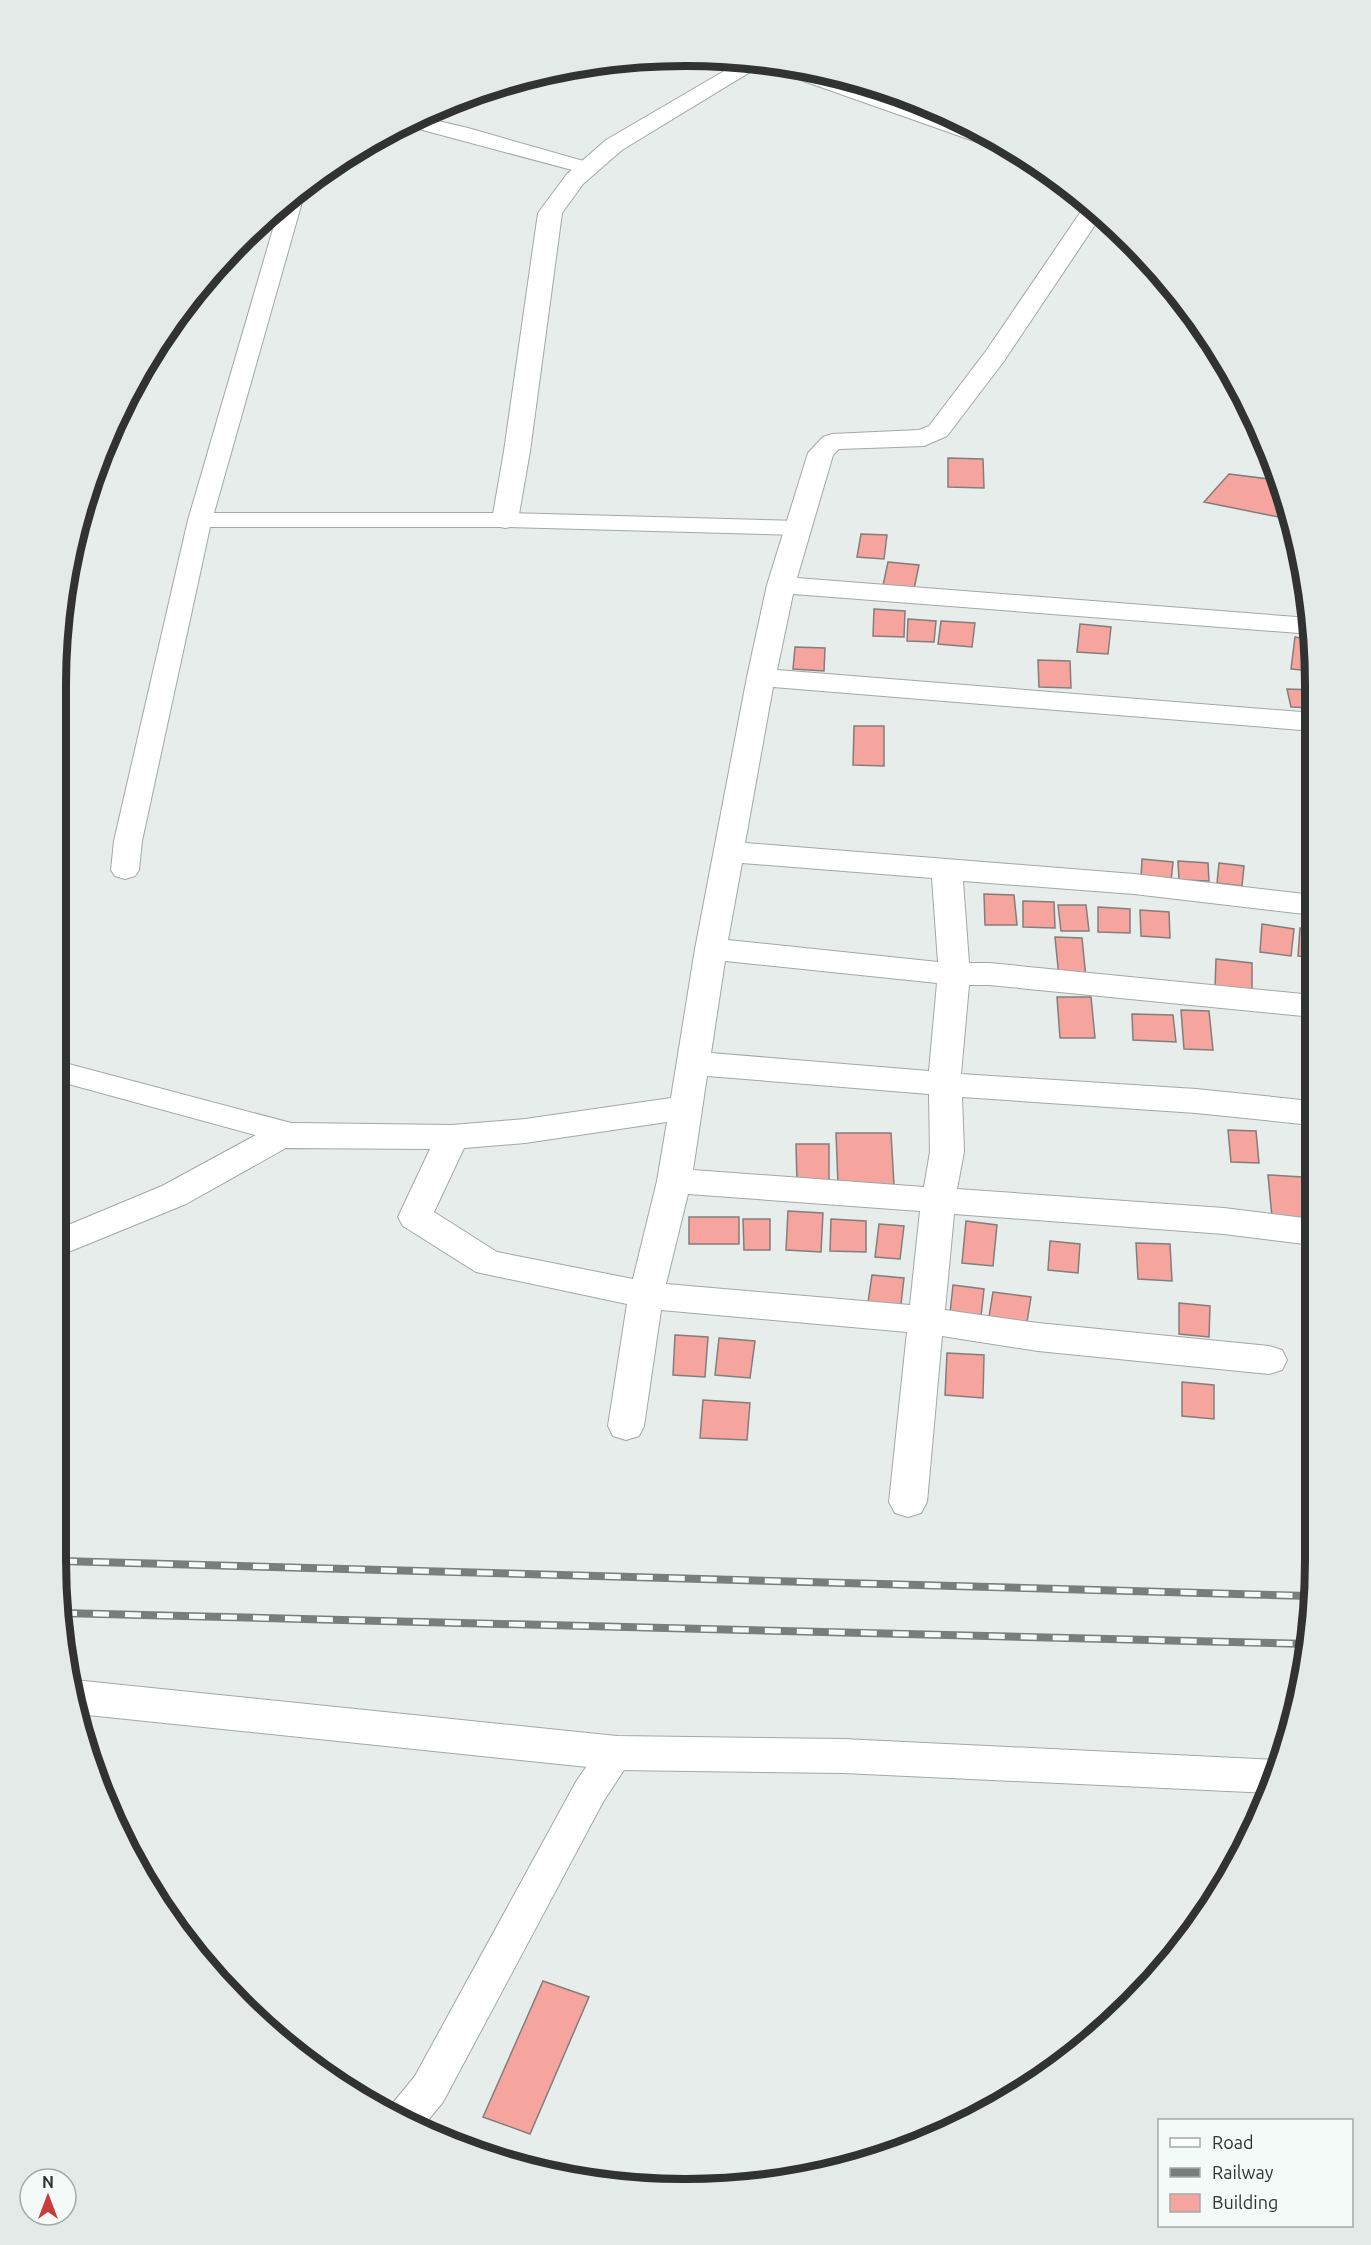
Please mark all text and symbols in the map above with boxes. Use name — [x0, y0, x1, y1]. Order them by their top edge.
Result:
legend — [1158, 2119, 1353, 2227]
text: Road — [1212, 2132, 1254, 2152]
text: Railway — [1212, 2162, 1274, 2182]
north arrow — [18, 2167, 78, 2227]
text: N — [42, 2173, 54, 2191]
text: Building — [1212, 2192, 1278, 2212]

